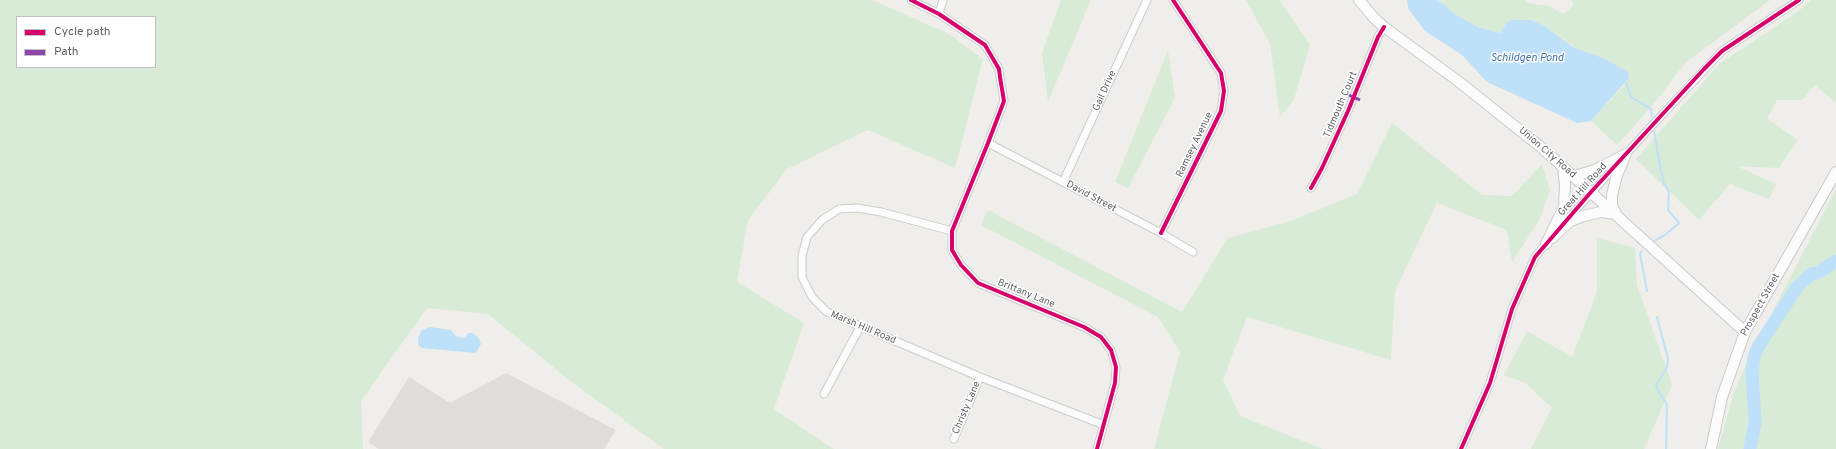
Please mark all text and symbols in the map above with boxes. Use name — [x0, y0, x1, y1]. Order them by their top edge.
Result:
legend — [16, 16, 156, 68]
text: Cycle path — [54, 24, 111, 40]
text: Path — [54, 44, 79, 60]
water label: Schildgen Pond — [1490, 52, 1564, 66]
street label: Gail Drive — [1091, 69, 1119, 113]
street label: Tidmouth Court — [1322, 70, 1360, 140]
street label: Ramsey Avenue — [1174, 110, 1216, 180]
street label: Union City Road — [1516, 125, 1578, 181]
street label: Great Hill Road — [1556, 161, 1610, 219]
street label: David Street — [1064, 179, 1118, 215]
street label: Prospect Street — [1739, 271, 1783, 339]
street label: Brittany Lane — [995, 277, 1057, 311]
street label: Marsh Hill Road — [828, 309, 898, 347]
street label: Christy Lane — [950, 380, 984, 436]

